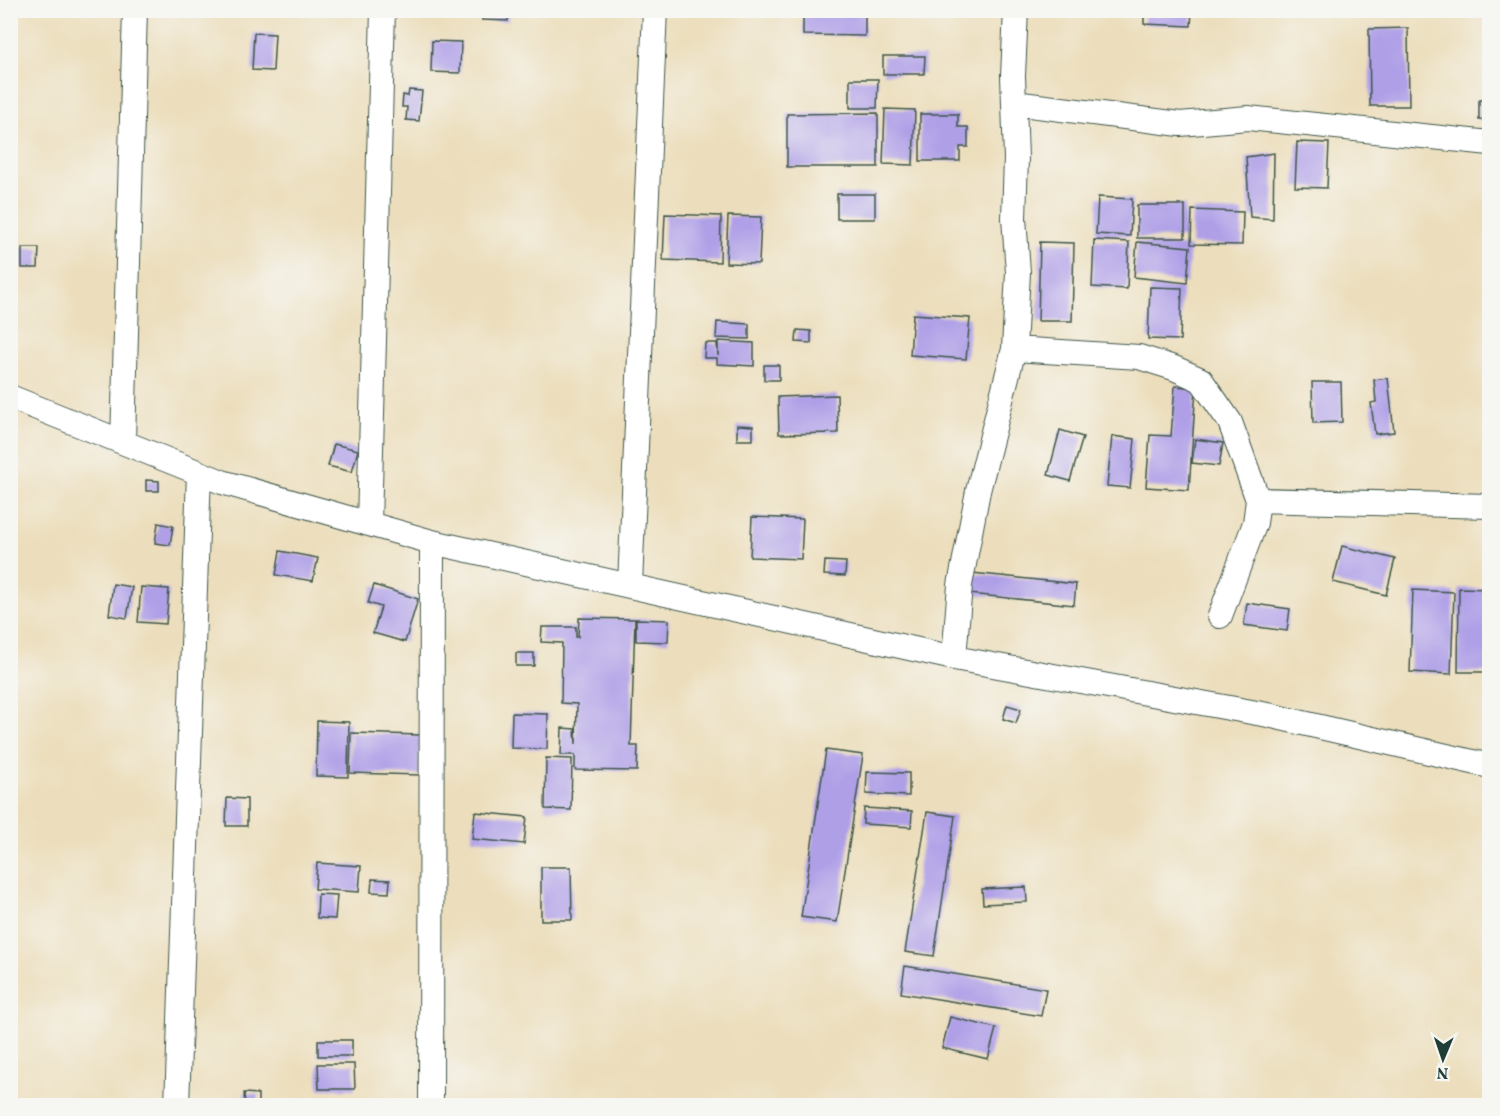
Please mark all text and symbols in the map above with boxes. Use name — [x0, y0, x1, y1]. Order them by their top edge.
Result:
north arrow — [1413, 1029, 1473, 1089]
text: N — [1436, 1061, 1449, 1083]

